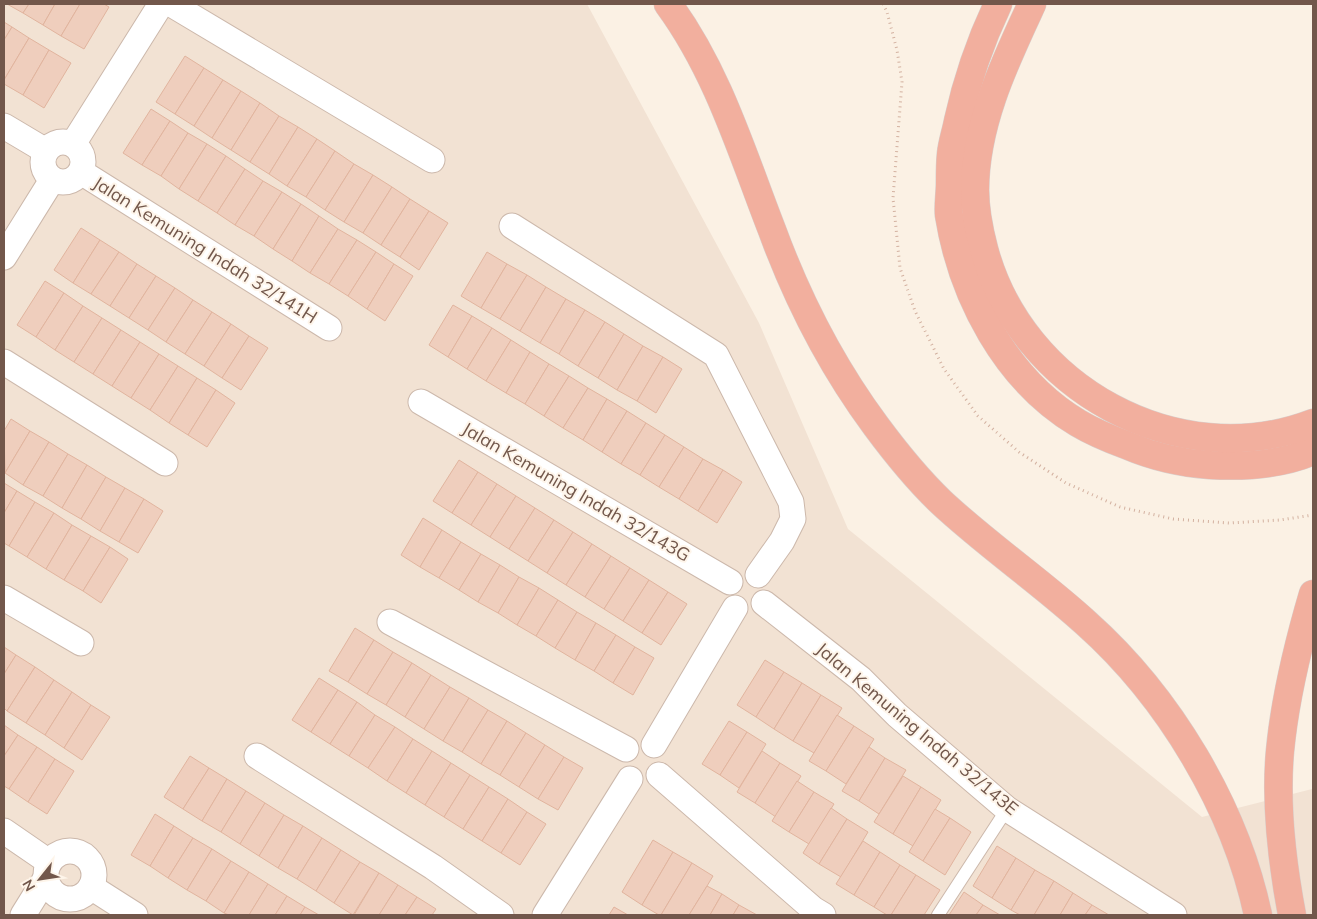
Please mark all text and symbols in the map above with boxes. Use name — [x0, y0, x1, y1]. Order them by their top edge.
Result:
street label: Jalan Kemuning Indah 32/141H — [89, 171, 322, 328]
street label: Jalan Kemuning Indah 32/143G — [458, 417, 694, 566]
street label: Jalan Kemuning Indah 32/143E — [812, 637, 1023, 820]
north arrow — [15, 854, 65, 904]
text: N — [18, 876, 39, 895]

